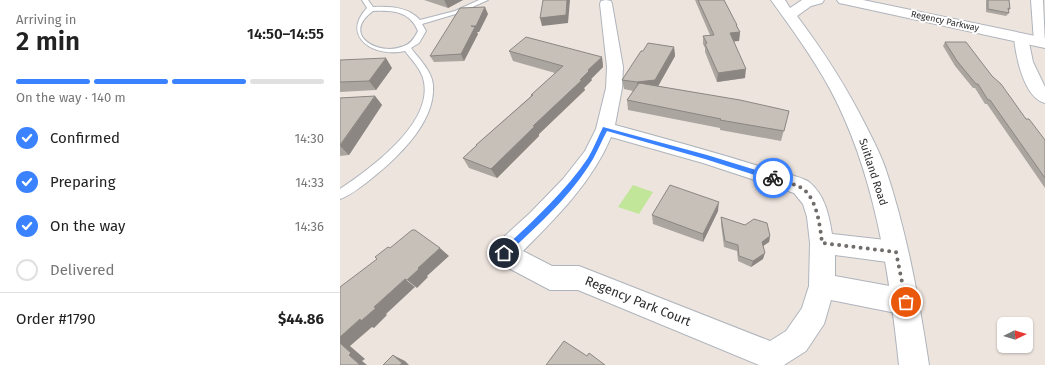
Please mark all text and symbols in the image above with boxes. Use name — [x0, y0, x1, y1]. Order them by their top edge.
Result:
street label: Regency Parkway — [910, 9, 980, 33]
text: Arriving in — [16, 12, 76, 27]
text: 14:50–14:55 — [247, 25, 324, 43]
text: 2 min — [16, 26, 80, 57]
text: On the way · 140 m — [16, 90, 126, 105]
icon: check — [16, 127, 38, 149]
text: Confirmed — [50, 129, 120, 147]
text: 14:30 — [294, 131, 324, 146]
street label: Suitland Road — [856, 137, 890, 207]
courier — [753, 158, 793, 198]
icon: bike — [762, 167, 784, 189]
icon: check — [16, 171, 38, 193]
text: Preparing — [50, 173, 115, 191]
text: 14:33 — [295, 175, 324, 190]
icon: check — [16, 215, 38, 237]
text: On the way — [50, 217, 125, 235]
text: 14:36 — [295, 219, 324, 234]
pin — [487, 236, 521, 270]
icon: home — [493, 242, 515, 264]
text: Delivered — [50, 261, 114, 279]
street label: Regency Park Court — [583, 273, 693, 329]
pin — [889, 285, 923, 319]
icon: bag — [895, 291, 917, 313]
text: Order #1790 — [16, 310, 96, 328]
text: $44.86 — [278, 310, 324, 328]
north arrow — [997, 317, 1033, 353]
map controls — [997, 317, 1033, 353]

